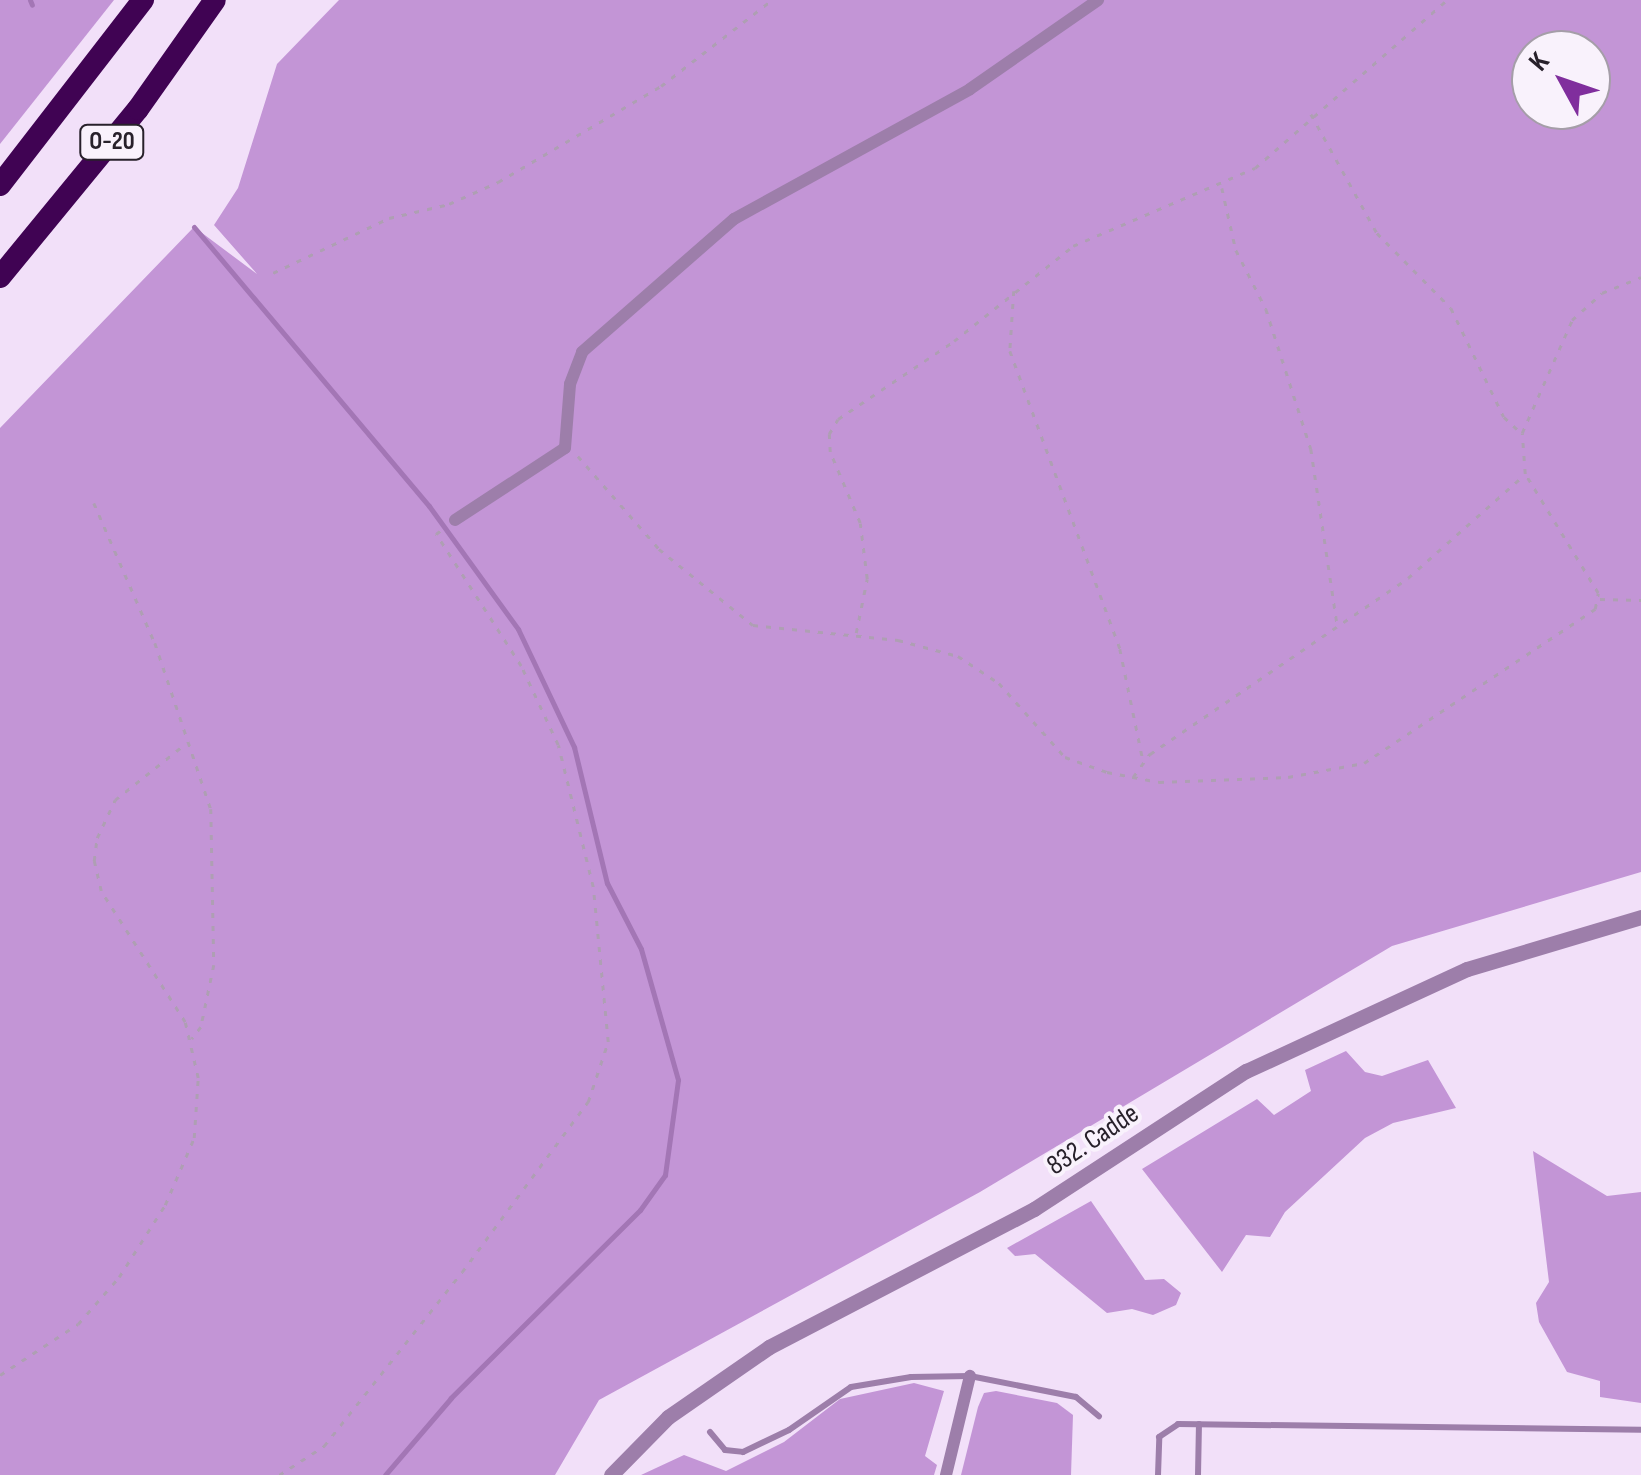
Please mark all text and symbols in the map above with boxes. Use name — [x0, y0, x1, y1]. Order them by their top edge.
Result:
north arrow — [1511, 30, 1611, 130]
text: K — [1522, 46, 1556, 78]
road number: O-20 — [77, 122, 147, 162]
street label: 832. Cadde — [1041, 1097, 1145, 1183]

